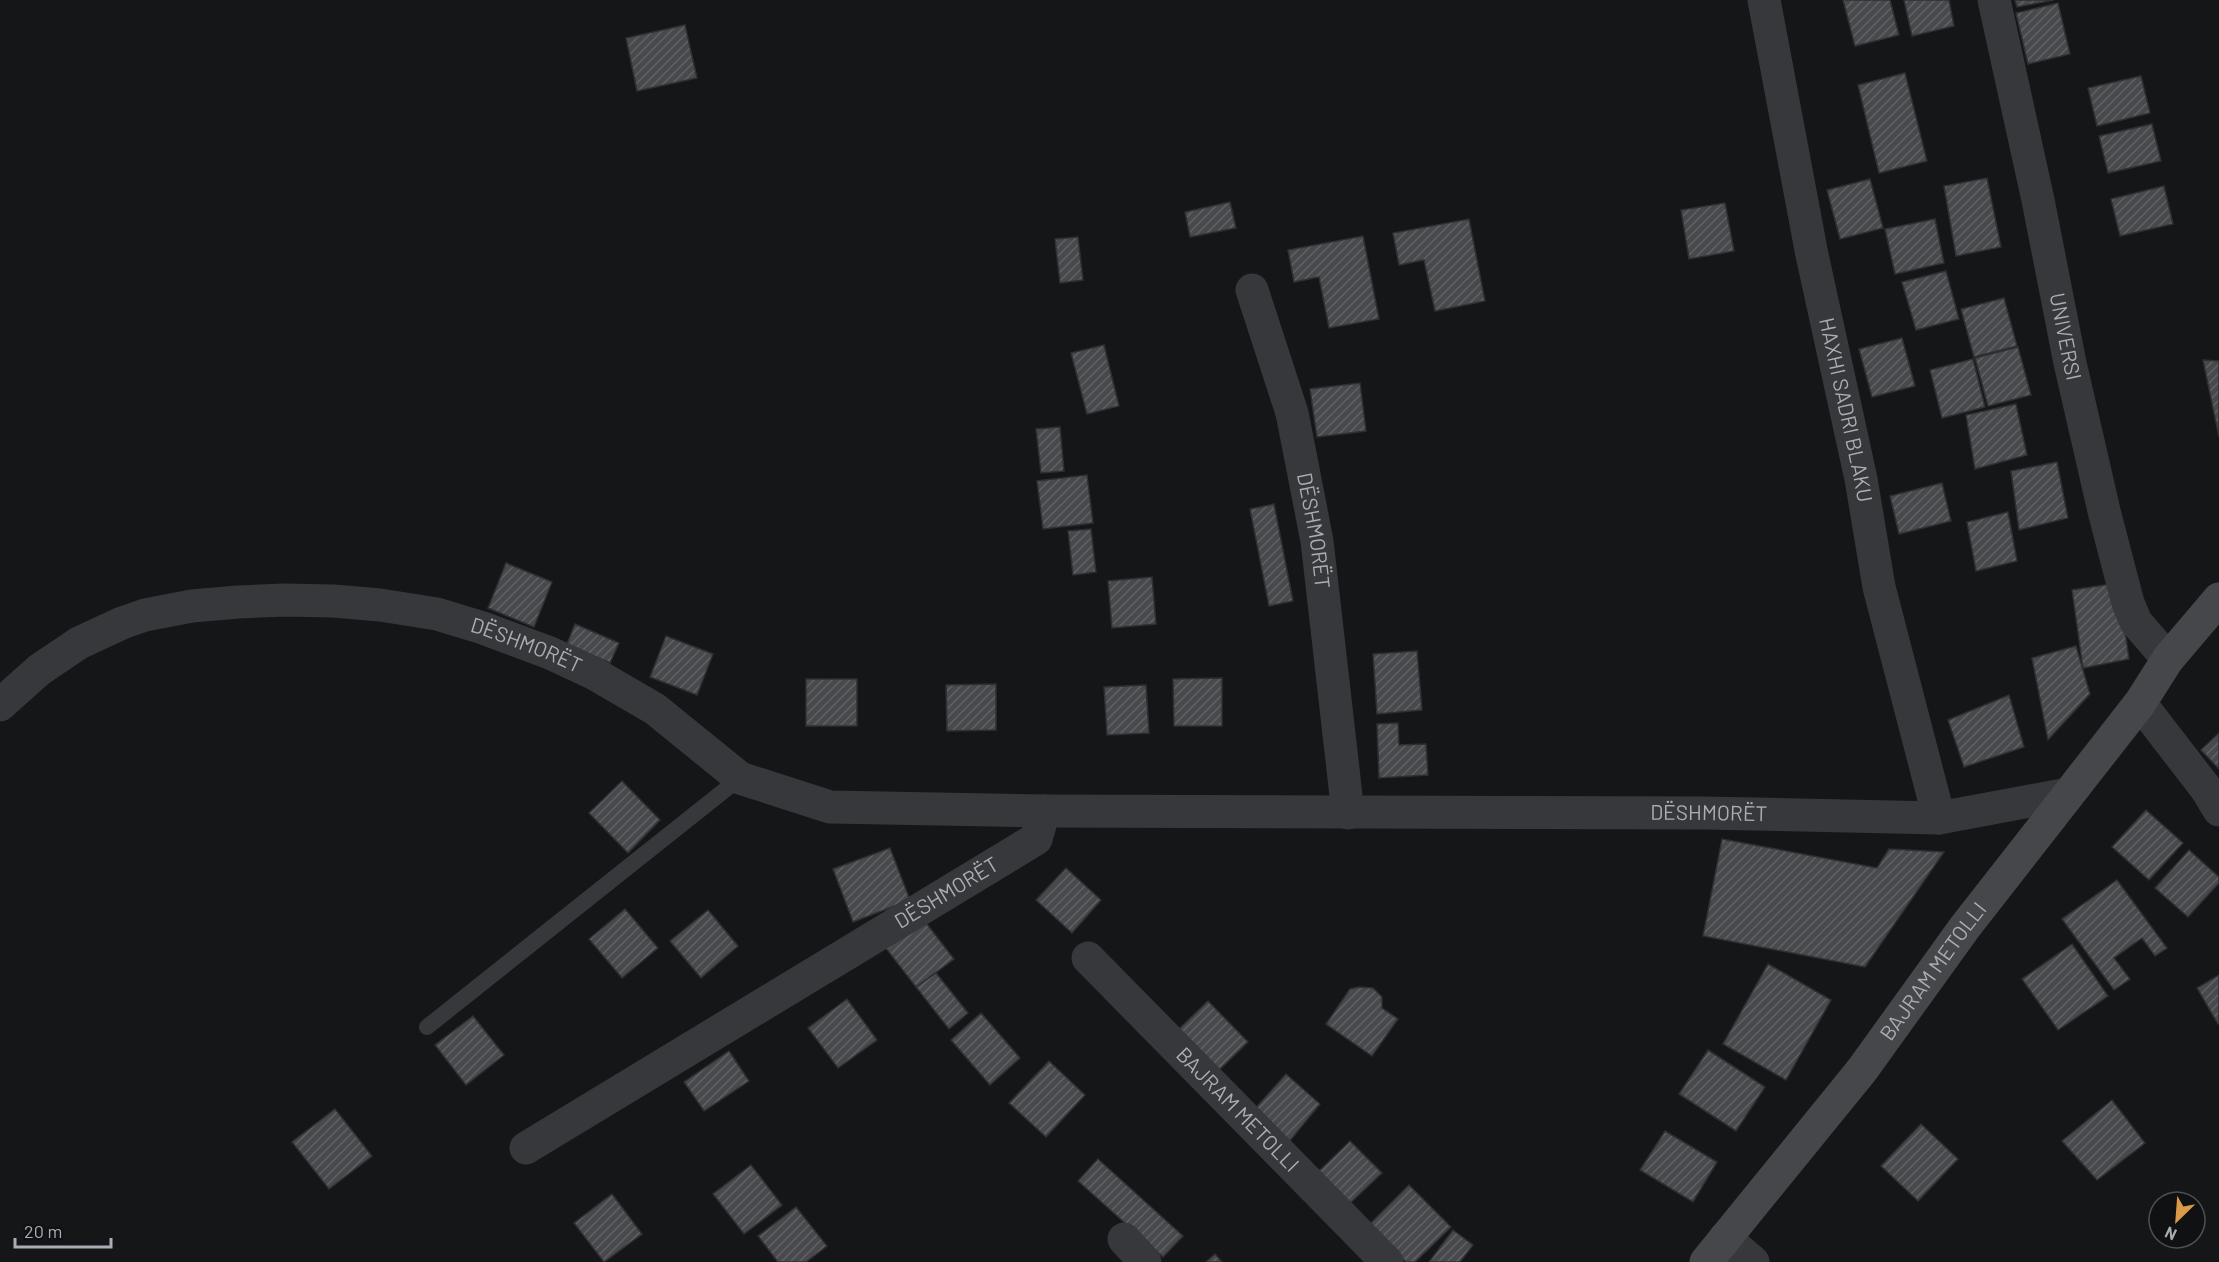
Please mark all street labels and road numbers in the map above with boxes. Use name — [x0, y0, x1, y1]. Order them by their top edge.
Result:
street label: UNIVERSI — [2045, 290, 2088, 382]
street label: HAXHI SADRI BLAKU — [1815, 315, 1879, 504]
street label: DËSHMORËT — [1293, 470, 1336, 590]
street label: DËSHMORËT — [468, 611, 586, 677]
street label: DËSHMORËT — [1650, 799, 1768, 825]
street label: DËSHMORËT — [889, 851, 1003, 933]
street label: BAJRAM METOLLI — [1874, 897, 1991, 1045]
street label: BAJRAM METOLLI — [1172, 1041, 1305, 1176]

